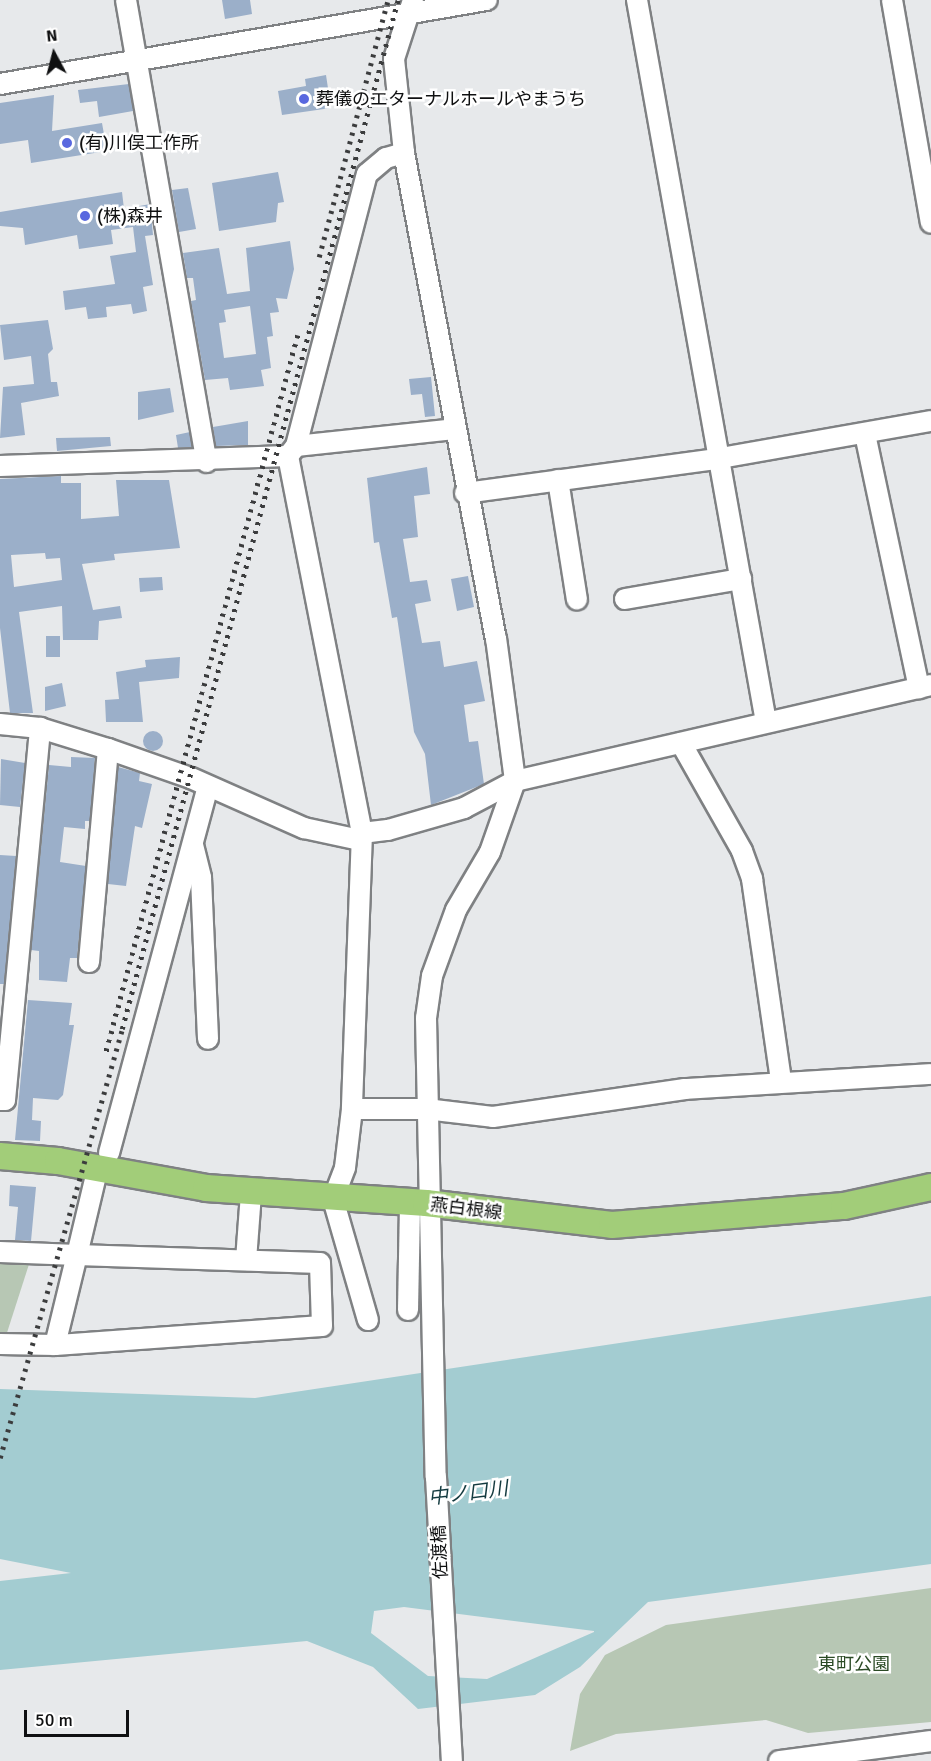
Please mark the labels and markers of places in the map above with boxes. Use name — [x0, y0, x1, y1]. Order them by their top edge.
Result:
place label: 葬儀のエターナルホールやまうち — [316, 88, 586, 110]
marker: 葬儀のエターナルホールやまうち — [297, 92, 311, 106]
place label: (有)川俣工作所 — [79, 132, 199, 154]
marker: (有)川俣工作所 — [60, 136, 74, 150]
place label: (株)森井 — [97, 205, 163, 227]
marker: (株)森井 — [78, 209, 92, 223]

